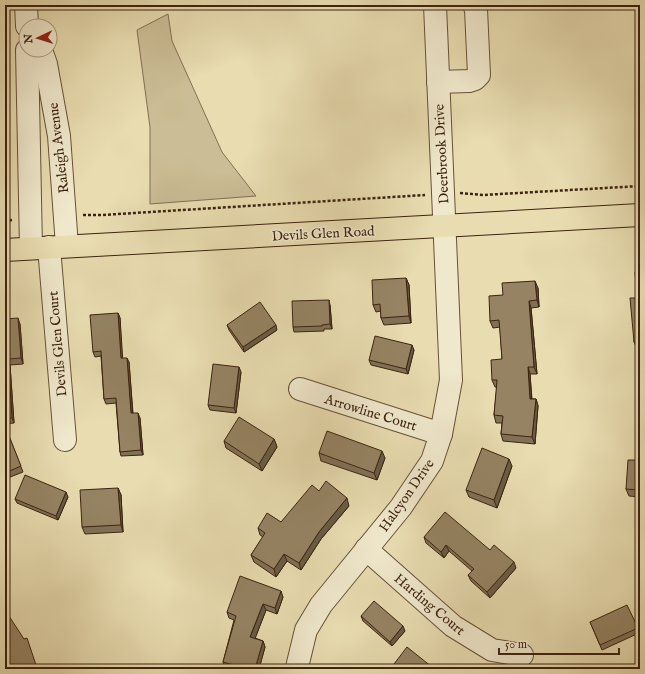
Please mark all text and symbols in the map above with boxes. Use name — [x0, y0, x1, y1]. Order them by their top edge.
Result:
north arrow — [18, 18, 58, 58]
text: N — [22, 33, 36, 45]
street label: Raleigh Avenue — [44, 101, 73, 194]
street label: Deerbrook Drive — [430, 103, 454, 204]
street label: Devils Glen Road — [271, 222, 375, 246]
street label: Devils Glen Court — [44, 290, 72, 397]
street label: Arrowline Court — [321, 390, 419, 436]
street label: Halcyon Drive — [375, 455, 439, 536]
street label: Harding Court — [390, 570, 469, 640]
scale bar — [499, 630, 619, 656]
text: 50 m — [505, 637, 527, 652]

